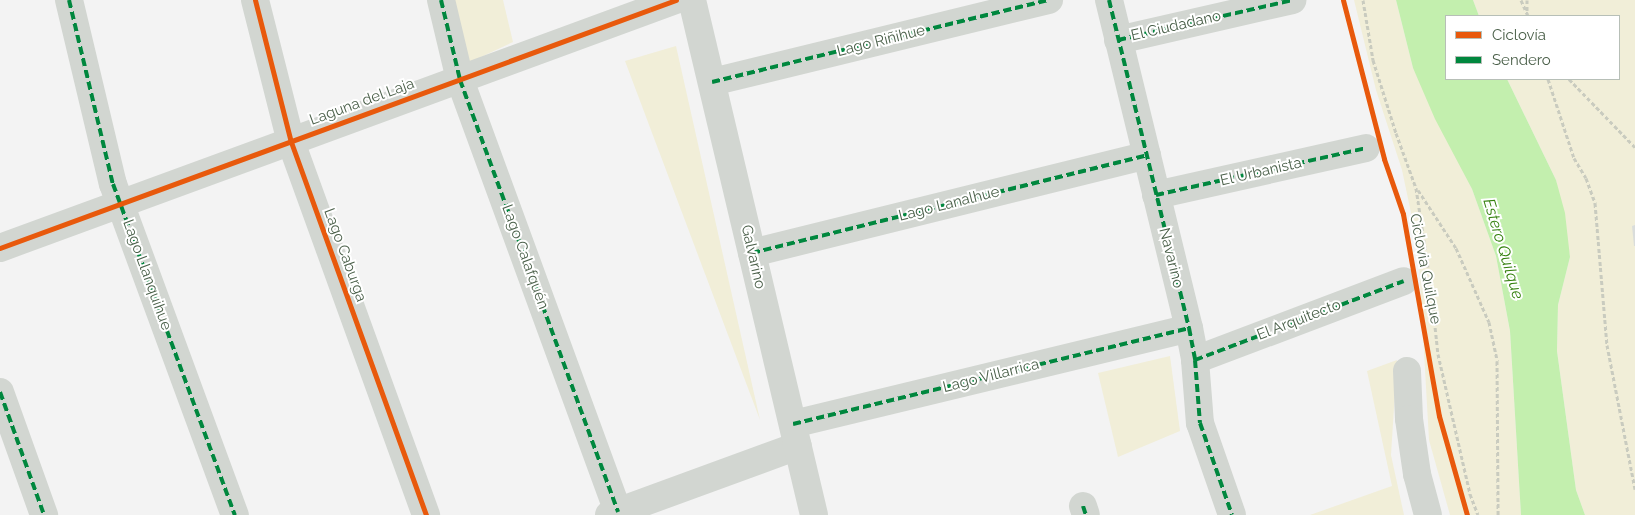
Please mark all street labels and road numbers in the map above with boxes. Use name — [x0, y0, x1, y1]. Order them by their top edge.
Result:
street label: El Ciudadano — [1129, 7, 1223, 45]
street label: Lago Riñihue — [835, 21, 927, 61]
street label: Laguna del Laja — [307, 75, 417, 129]
street label: El Urbanista — [1218, 154, 1304, 190]
street label: Lago Lanalhue — [897, 183, 1001, 225]
street label: Lago Calafquén — [498, 202, 552, 312]
street label: Lago Caburga — [320, 206, 370, 304]
street label: Ciclovia Quilque — [1405, 212, 1445, 326]
street label: Lago Llanquihue — [119, 217, 175, 333]
street label: Galvarino — [737, 223, 769, 291]
street label: Navarino — [1155, 226, 1187, 290]
street label: El Arquitecto — [1254, 296, 1344, 344]
street label: Lago Villarrica — [941, 355, 1041, 397]

